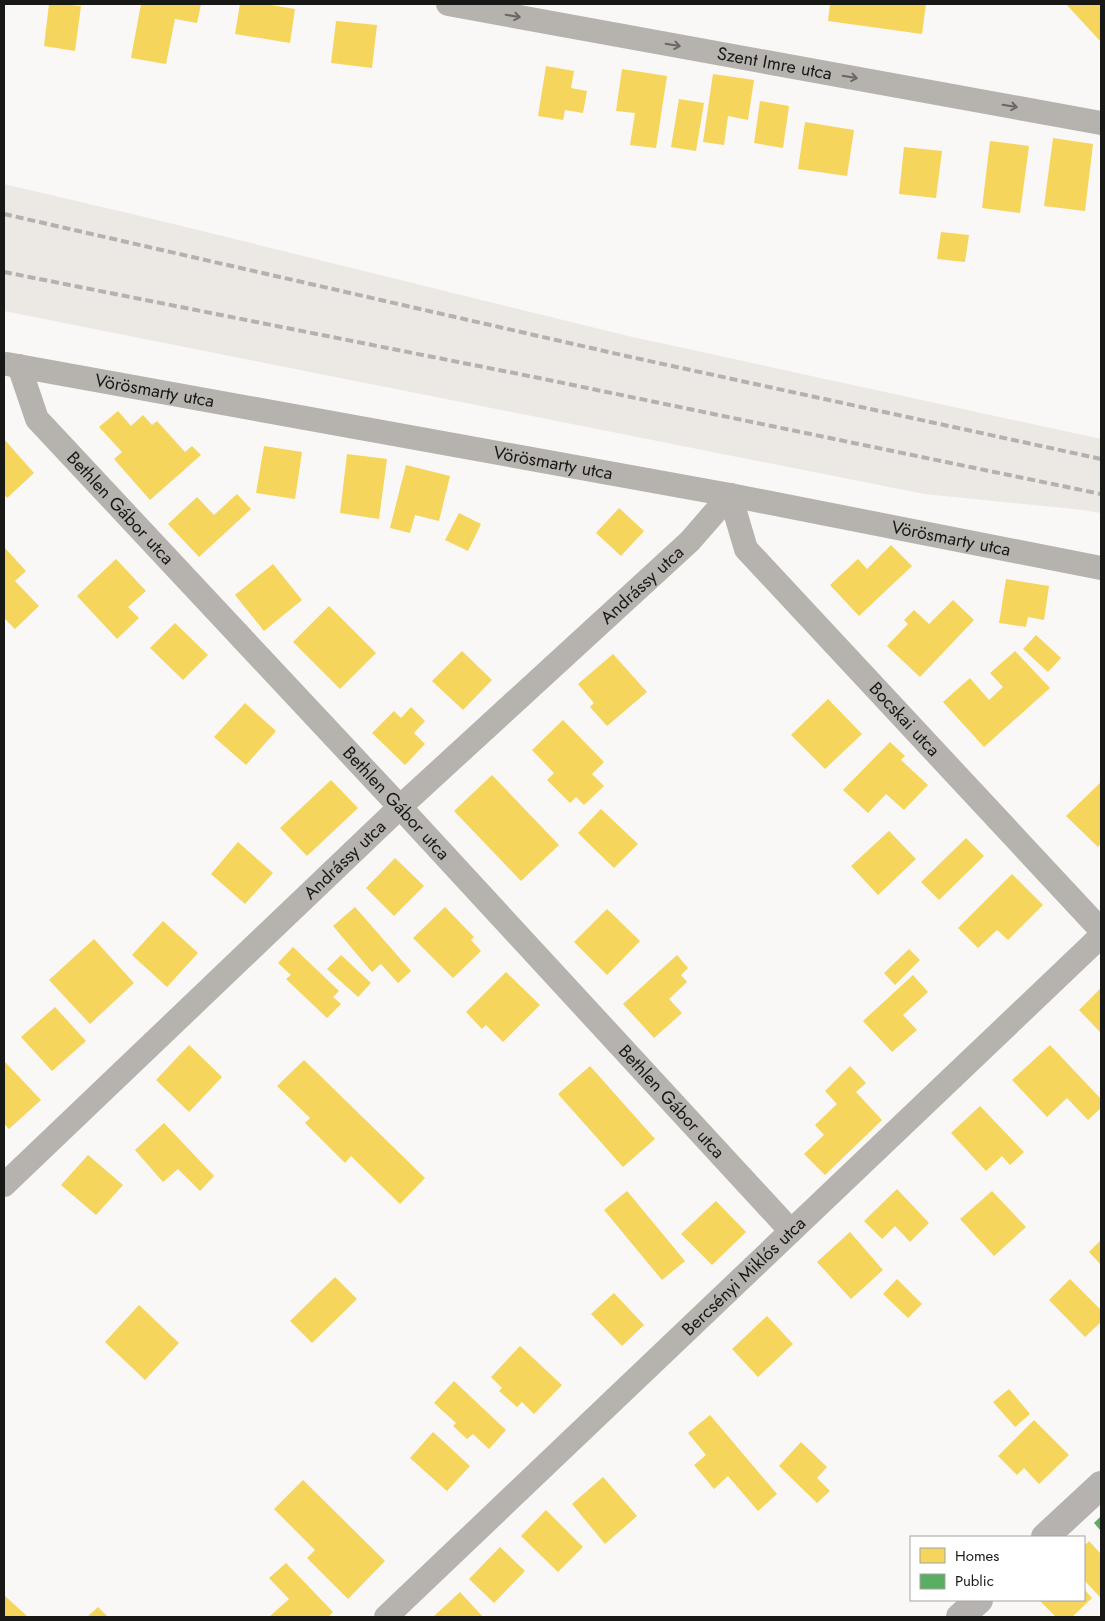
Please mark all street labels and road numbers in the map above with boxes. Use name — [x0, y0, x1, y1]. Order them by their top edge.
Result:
street label: Szent Imre utca — [715, 40, 834, 87]
street label: Vörösmarty utca — [93, 367, 216, 414]
street label: Vörösmarty utca — [491, 439, 615, 487]
street label: Bethlen Gábor utca — [61, 446, 180, 571]
street label: Vörösmarty utca — [889, 514, 1013, 563]
street label: Andrássy utca — [595, 540, 690, 630]
street label: Bocskai utca — [863, 676, 946, 762]
street label: Bethlen Gábor utca — [337, 741, 456, 866]
street label: Andrássy utca — [298, 814, 392, 906]
street label: Bethlen Gábor utca — [612, 1039, 731, 1164]
street label: Bercsényi Miklós utca — [676, 1211, 812, 1342]

